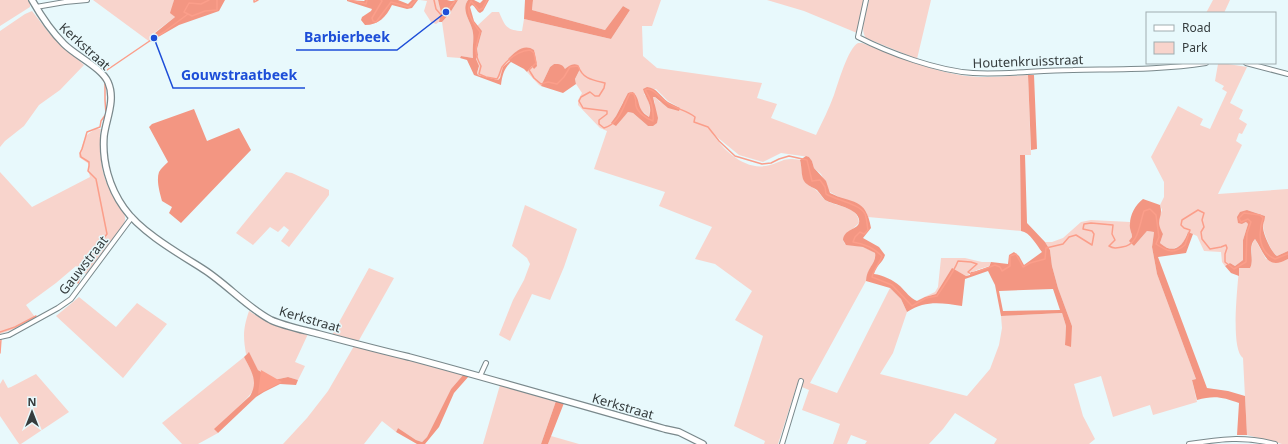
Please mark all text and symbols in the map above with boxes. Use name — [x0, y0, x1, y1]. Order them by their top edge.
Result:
legend — [1146, 12, 1276, 64]
street label: Kerkstraat — [56, 18, 115, 74]
text: Road — [1182, 19, 1211, 36]
callout: Barbierbeek — [296, 24, 397, 50]
text: Barbierbeek — [304, 27, 390, 46]
text: Park — [1182, 39, 1208, 56]
street label: Houtenkruisstraat — [972, 50, 1084, 72]
callout: Gouwstraatbeek — [173, 62, 305, 88]
text: Gouwstraatbeek — [181, 65, 297, 84]
street label: Gauwstraat — [54, 232, 112, 298]
street label: Kerkstraat — [277, 302, 343, 336]
street label: Kerkstraat — [590, 389, 656, 423]
north arrow — [12, 392, 52, 432]
text: N — [28, 394, 36, 409]

